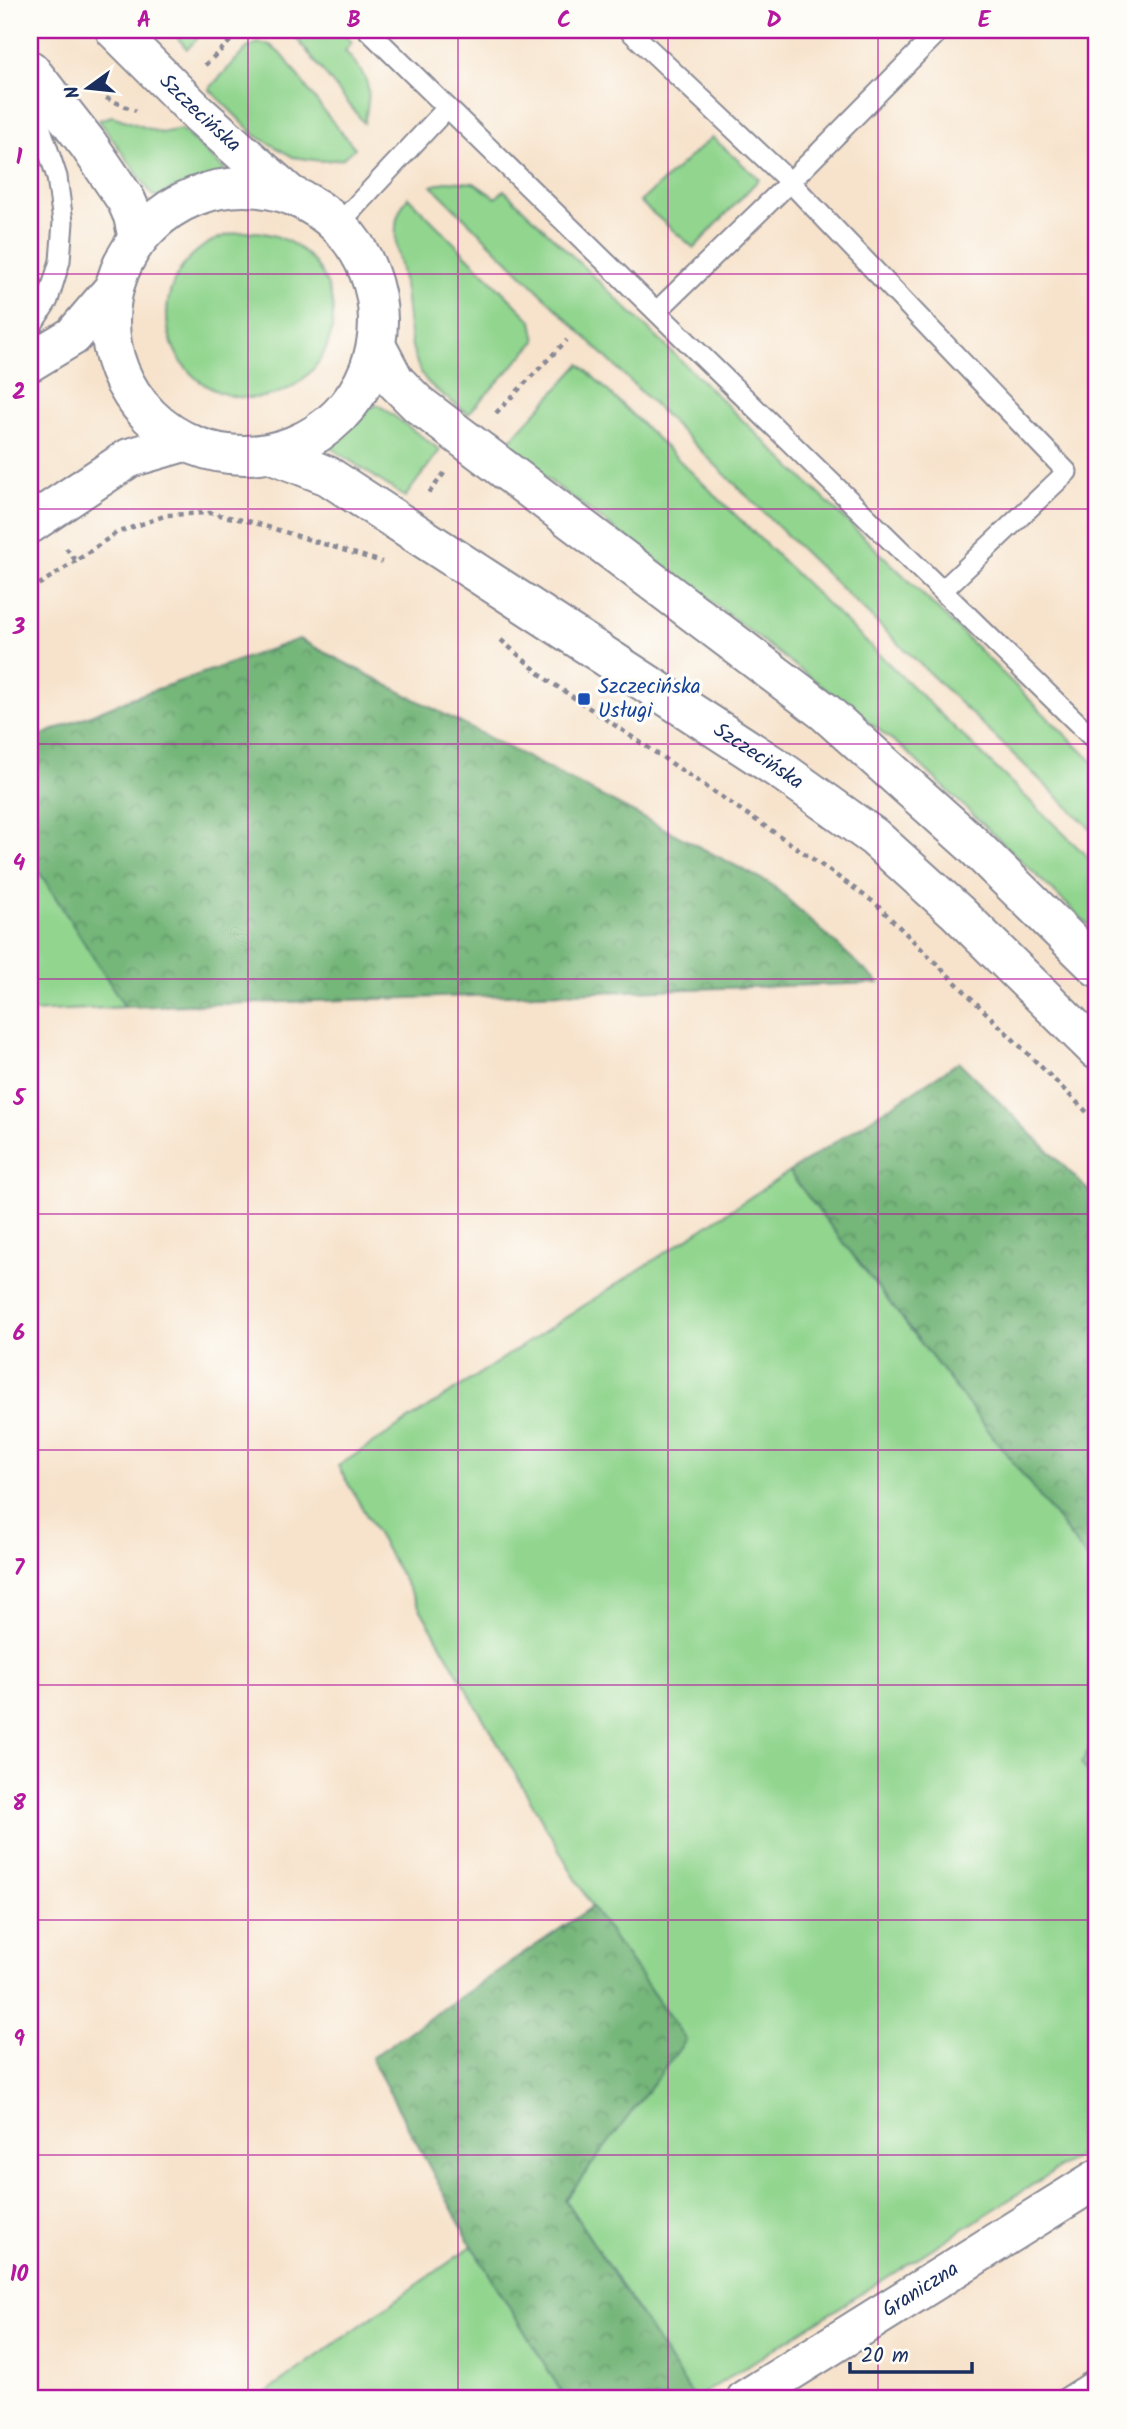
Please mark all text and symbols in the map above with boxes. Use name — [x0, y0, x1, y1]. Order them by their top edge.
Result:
text: A — [137, 3, 151, 39]
text: B — [347, 3, 361, 39]
text: C — [557, 3, 571, 39]
text: D — [766, 3, 782, 39]
text: E — [978, 3, 992, 39]
north arrow — [52, 52, 122, 122]
street label: Szczecińska — [151, 66, 248, 161]
text: N — [57, 82, 90, 102]
text: 1 — [16, 140, 23, 176]
text: 2 — [12, 375, 26, 411]
text: 3 — [12, 610, 26, 646]
place label: Szczecińska Usługi — [598, 671, 701, 728]
marker: Szczecińska Usługi — [576, 691, 592, 707]
street label: Szczecińska — [706, 714, 811, 798]
text: 4 — [13, 846, 26, 882]
text: 5 — [12, 1081, 27, 1117]
text: 6 — [13, 1316, 25, 1352]
text: 7 — [14, 1551, 26, 1587]
text: 8 — [12, 1786, 26, 1822]
text: 9 — [13, 2022, 25, 2058]
street label: Graniczna — [876, 2253, 966, 2326]
text: 10 — [10, 2257, 29, 2293]
scale bar — [850, 2331, 973, 2375]
text: 20 m — [861, 2340, 909, 2373]

